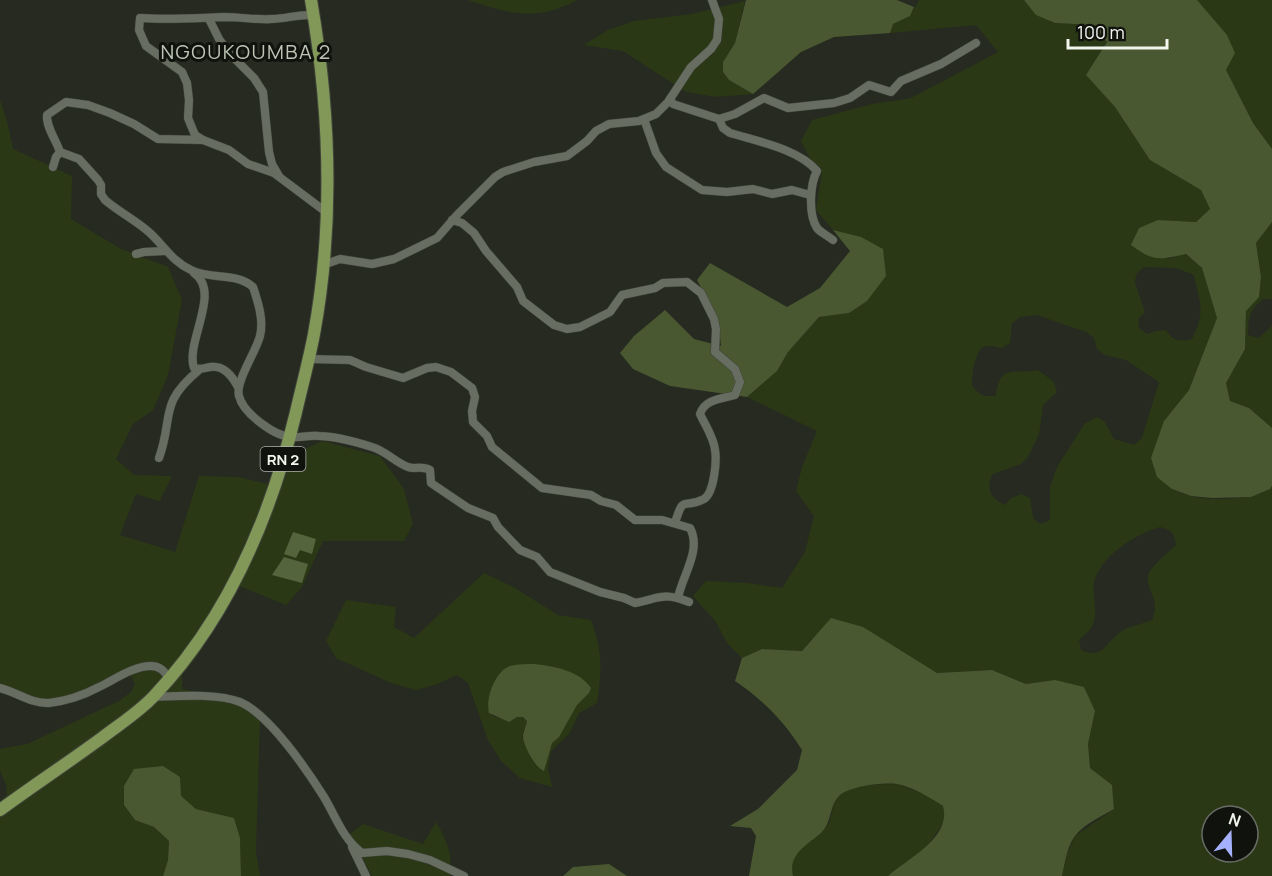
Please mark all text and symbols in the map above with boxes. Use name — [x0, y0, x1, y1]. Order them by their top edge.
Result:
scale bar — [1068, 12, 1167, 50]
text: 100 m — [1077, 20, 1125, 44]
district label: NGOUKOUMBA 2 — [160, 38, 332, 65]
road number: RN 2 — [260, 447, 306, 471]
north arrow — [1200, 804, 1260, 864]
text: N — [1226, 808, 1244, 832]

